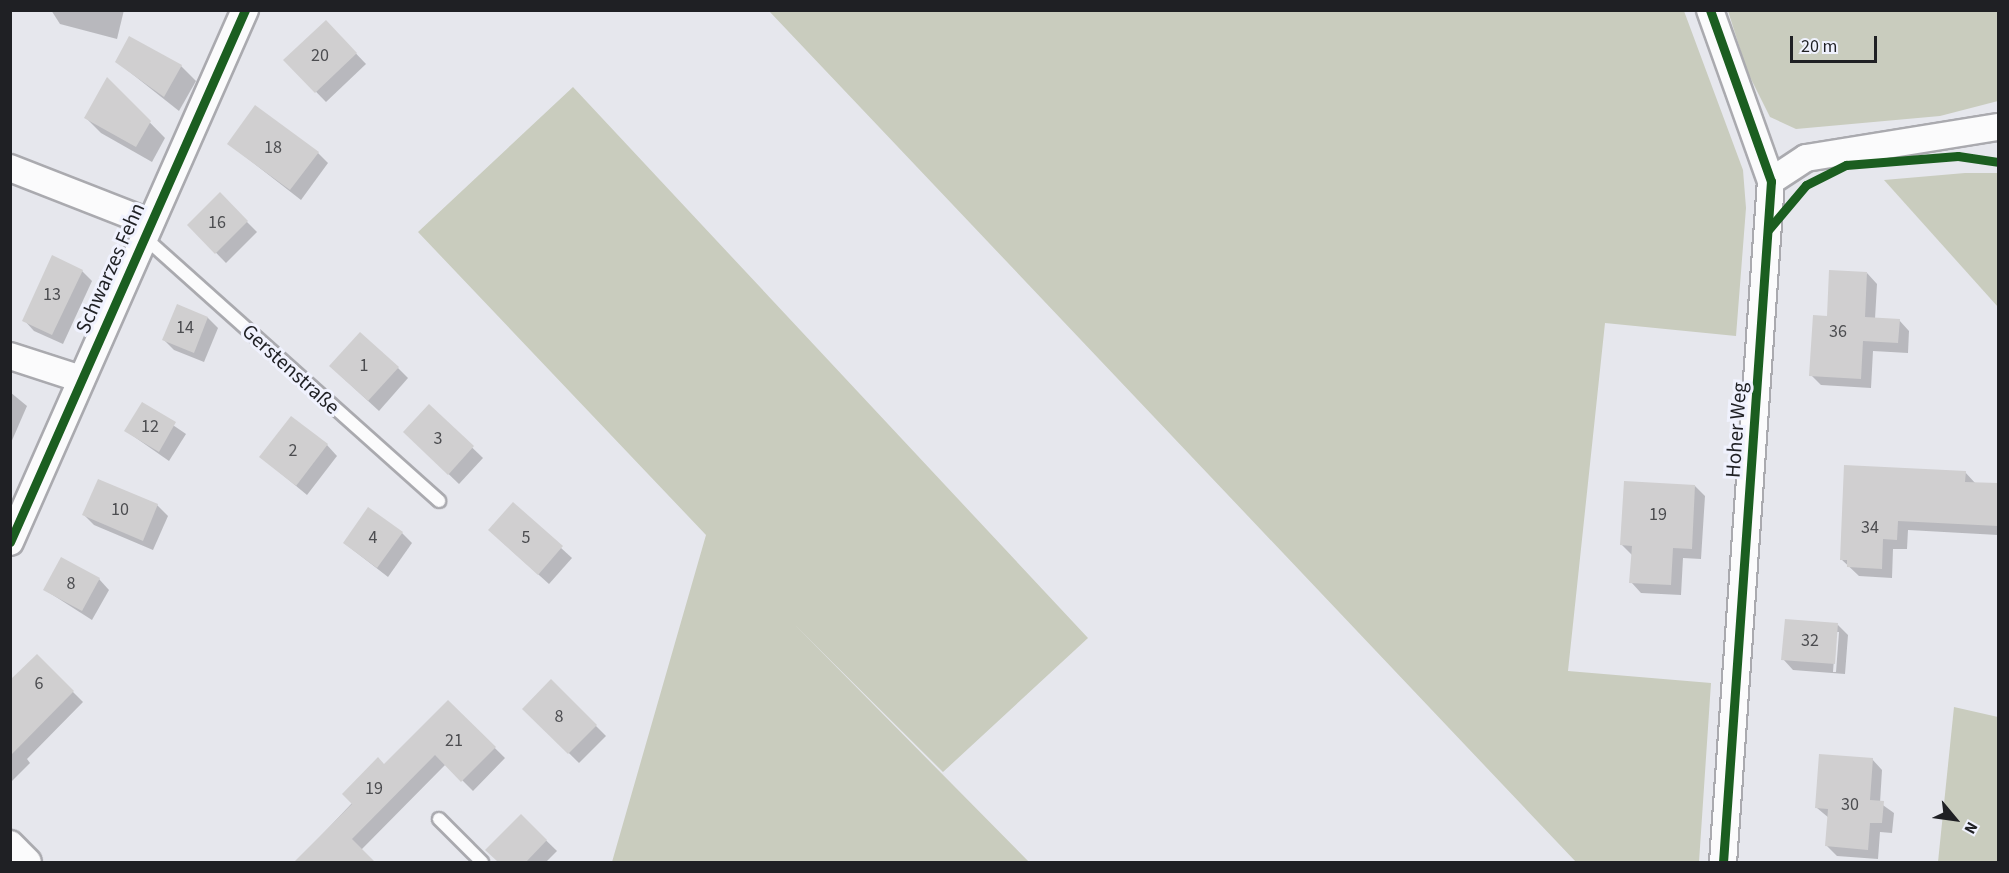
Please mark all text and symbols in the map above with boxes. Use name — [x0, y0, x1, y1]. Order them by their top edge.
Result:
scale bar — [1793, 24, 1880, 62]
text: 20 m — [1801, 34, 1837, 59]
house number: 20 — [311, 45, 329, 67]
house number: 18 — [264, 137, 282, 159]
street label: Schwarzes Fehn — [70, 199, 150, 337]
house number: 16 — [208, 212, 226, 234]
house number: 13 — [43, 284, 61, 306]
house number: 14 — [176, 317, 194, 339]
street label: Gerstenstraße — [237, 318, 345, 420]
house number: 36 — [1829, 321, 1847, 343]
house number: 1 — [360, 355, 368, 377]
street label: Hoher Weg — [1720, 381, 1752, 479]
house number: 12 — [141, 416, 159, 438]
house number: 3 — [434, 428, 442, 450]
house number: 2 — [289, 440, 297, 462]
house number: 10 — [111, 499, 129, 521]
house number: 19 — [1649, 504, 1667, 526]
house number: 34 — [1861, 517, 1879, 539]
house number: 4 — [369, 527, 377, 549]
house number: 5 — [522, 527, 530, 549]
house number: 8 — [67, 573, 75, 595]
house number: 32 — [1801, 630, 1819, 652]
house number: 6 — [35, 673, 43, 695]
house number: 8 — [555, 706, 563, 728]
house number: 21 — [445, 730, 463, 752]
house number: 19 — [365, 778, 383, 800]
north arrow — [1925, 789, 1985, 849]
house number: 30 — [1841, 794, 1859, 816]
text: N — [1959, 818, 1983, 838]

